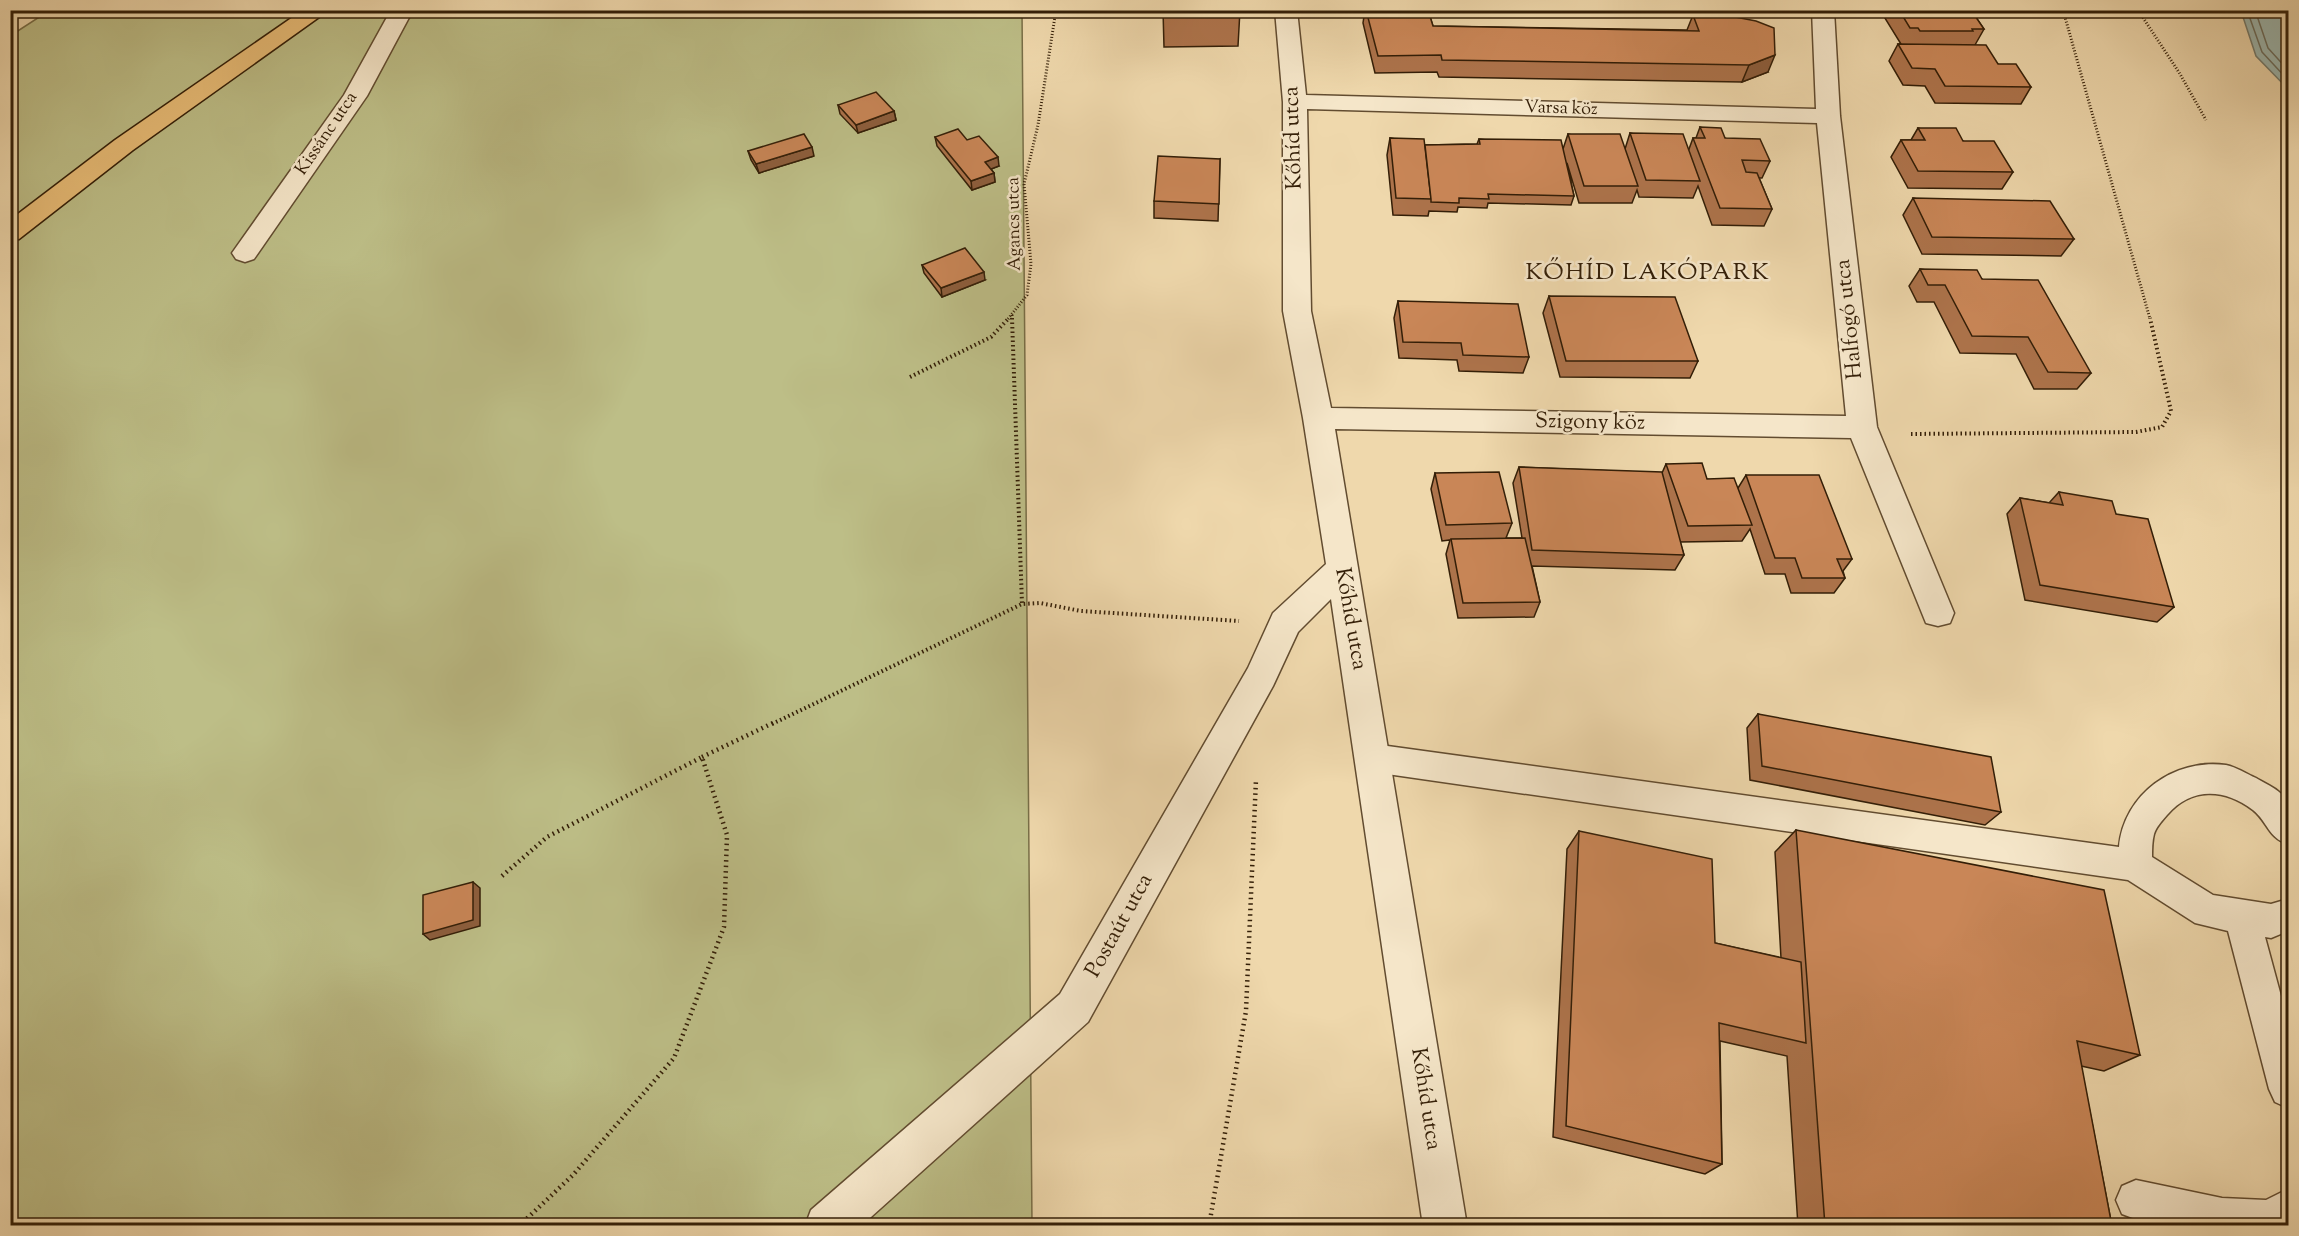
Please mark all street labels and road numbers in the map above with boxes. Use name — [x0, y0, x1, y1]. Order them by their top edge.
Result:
street label: Kőhíd utca — [1276, 86, 1312, 190]
street label: Kissánc utca — [289, 87, 365, 181]
street label: Varsa köz — [1524, 95, 1598, 123]
street label: Agancs utca — [1001, 177, 1029, 271]
street label: Halfogó utca — [1828, 257, 1872, 381]
street label: Szigony köz — [1535, 406, 1645, 440]
street label: Kőhíd utca — [1325, 565, 1375, 673]
street label: Postaút utca — [1078, 868, 1162, 984]
street label: Kőhíd utca — [1401, 1045, 1449, 1153]

